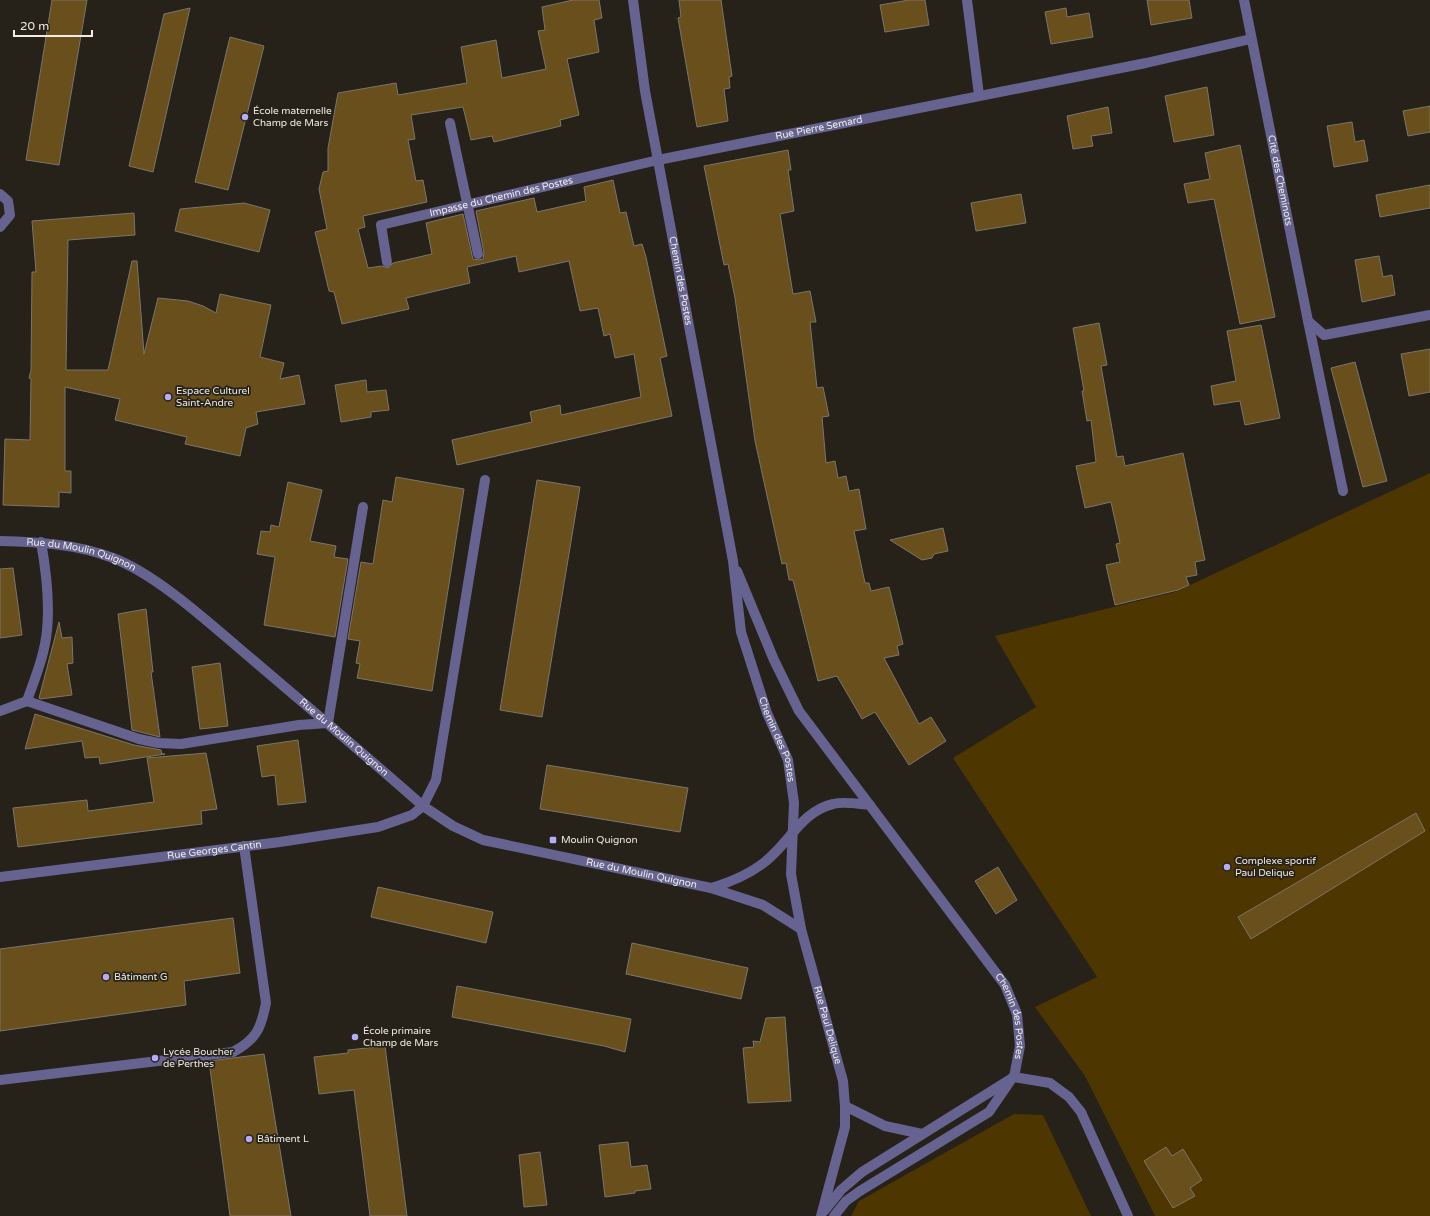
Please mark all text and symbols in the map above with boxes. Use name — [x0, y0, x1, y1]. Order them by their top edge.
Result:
scale bar — [14, 12, 92, 38]
text: 20 m — [20, 19, 49, 33]
place label: École maternelle Champ de Mars — [253, 105, 332, 129]
marker: École maternelle Champ de Mars — [240, 112, 250, 122]
street label: Rue Pierre Semard — [774, 113, 864, 143]
street label: Cité des Cheminots — [1265, 134, 1295, 227]
street label: Impasse du Chemin des Postes — [428, 174, 574, 219]
street label: Chemin des Postes — [666, 235, 695, 327]
place label: Espace Culturel Saint-Andre — [176, 385, 250, 409]
marker: Espace Culturel Saint-Andre — [163, 392, 173, 402]
street label: Rue du Moulin Quignon — [26, 536, 138, 574]
street label: Chemin des Postes — [756, 695, 797, 783]
street label: Rue du Moulin Quignon — [297, 696, 391, 779]
place label: Moulin Quignon — [561, 834, 638, 846]
marker: Moulin Quignon — [548, 835, 558, 845]
street label: Rue Georges Cantin — [166, 838, 262, 862]
place label: Complexe sportif Paul Delique — [1235, 855, 1316, 879]
street label: Rue du Moulin Quignon — [585, 856, 698, 891]
marker: Complexe sportif Paul Delique — [1222, 862, 1232, 872]
place label: Bâtiment G — [114, 971, 168, 983]
street label: Chemin des Postes — [992, 971, 1026, 1061]
marker: Bâtiment G — [101, 972, 111, 982]
street label: Rue Paul Delique — [811, 985, 844, 1066]
place label: École primaire Champ de Mars — [363, 1025, 438, 1049]
marker: École primaire Champ de Mars — [350, 1032, 360, 1042]
place label: Lycée Boucher de Perthes — [163, 1046, 233, 1070]
marker: Lycée Boucher de Perthes — [150, 1053, 160, 1063]
place label: Bâtiment L — [257, 1133, 309, 1145]
marker: Bâtiment L — [244, 1134, 254, 1144]

